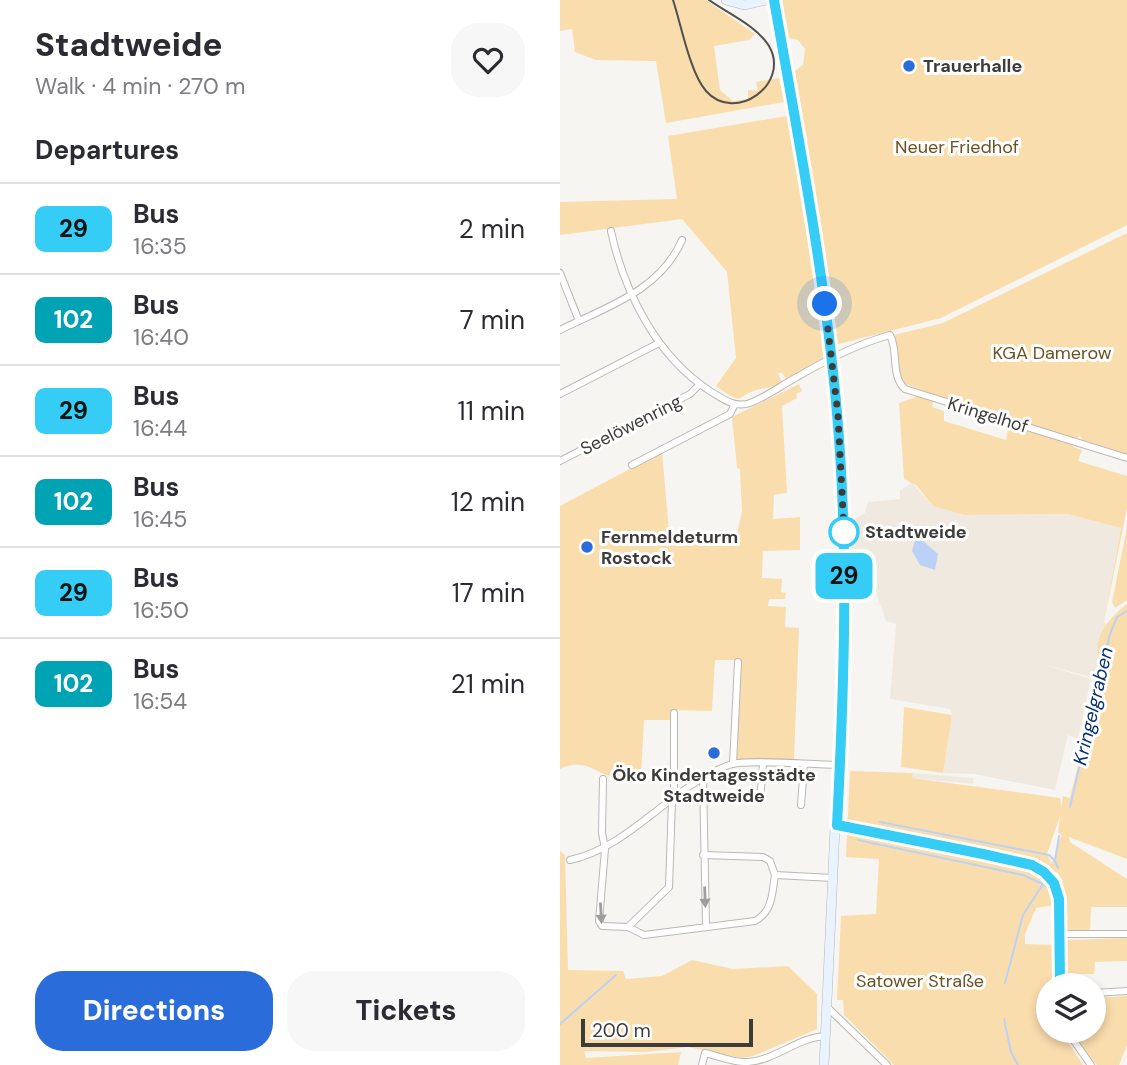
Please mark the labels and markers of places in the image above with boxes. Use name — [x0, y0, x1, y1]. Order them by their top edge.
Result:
place label: Trauerhalle — [923, 54, 1022, 78]
marker: Trauerhalle — [901, 58, 917, 74]
marker: Stadtweide — [829, 517, 859, 547]
place label: Stadtweide — [865, 520, 967, 544]
place label: Fernmeldeturm Rostock — [601, 525, 738, 570]
marker: Fernmeldeturm Rostock — [579, 539, 595, 555]
marker: Öko Kindertagesstädte Stadtweide — [706, 745, 722, 761]
place label: Öko Kindertagesstädte Stadtweide — [612, 763, 816, 808]

